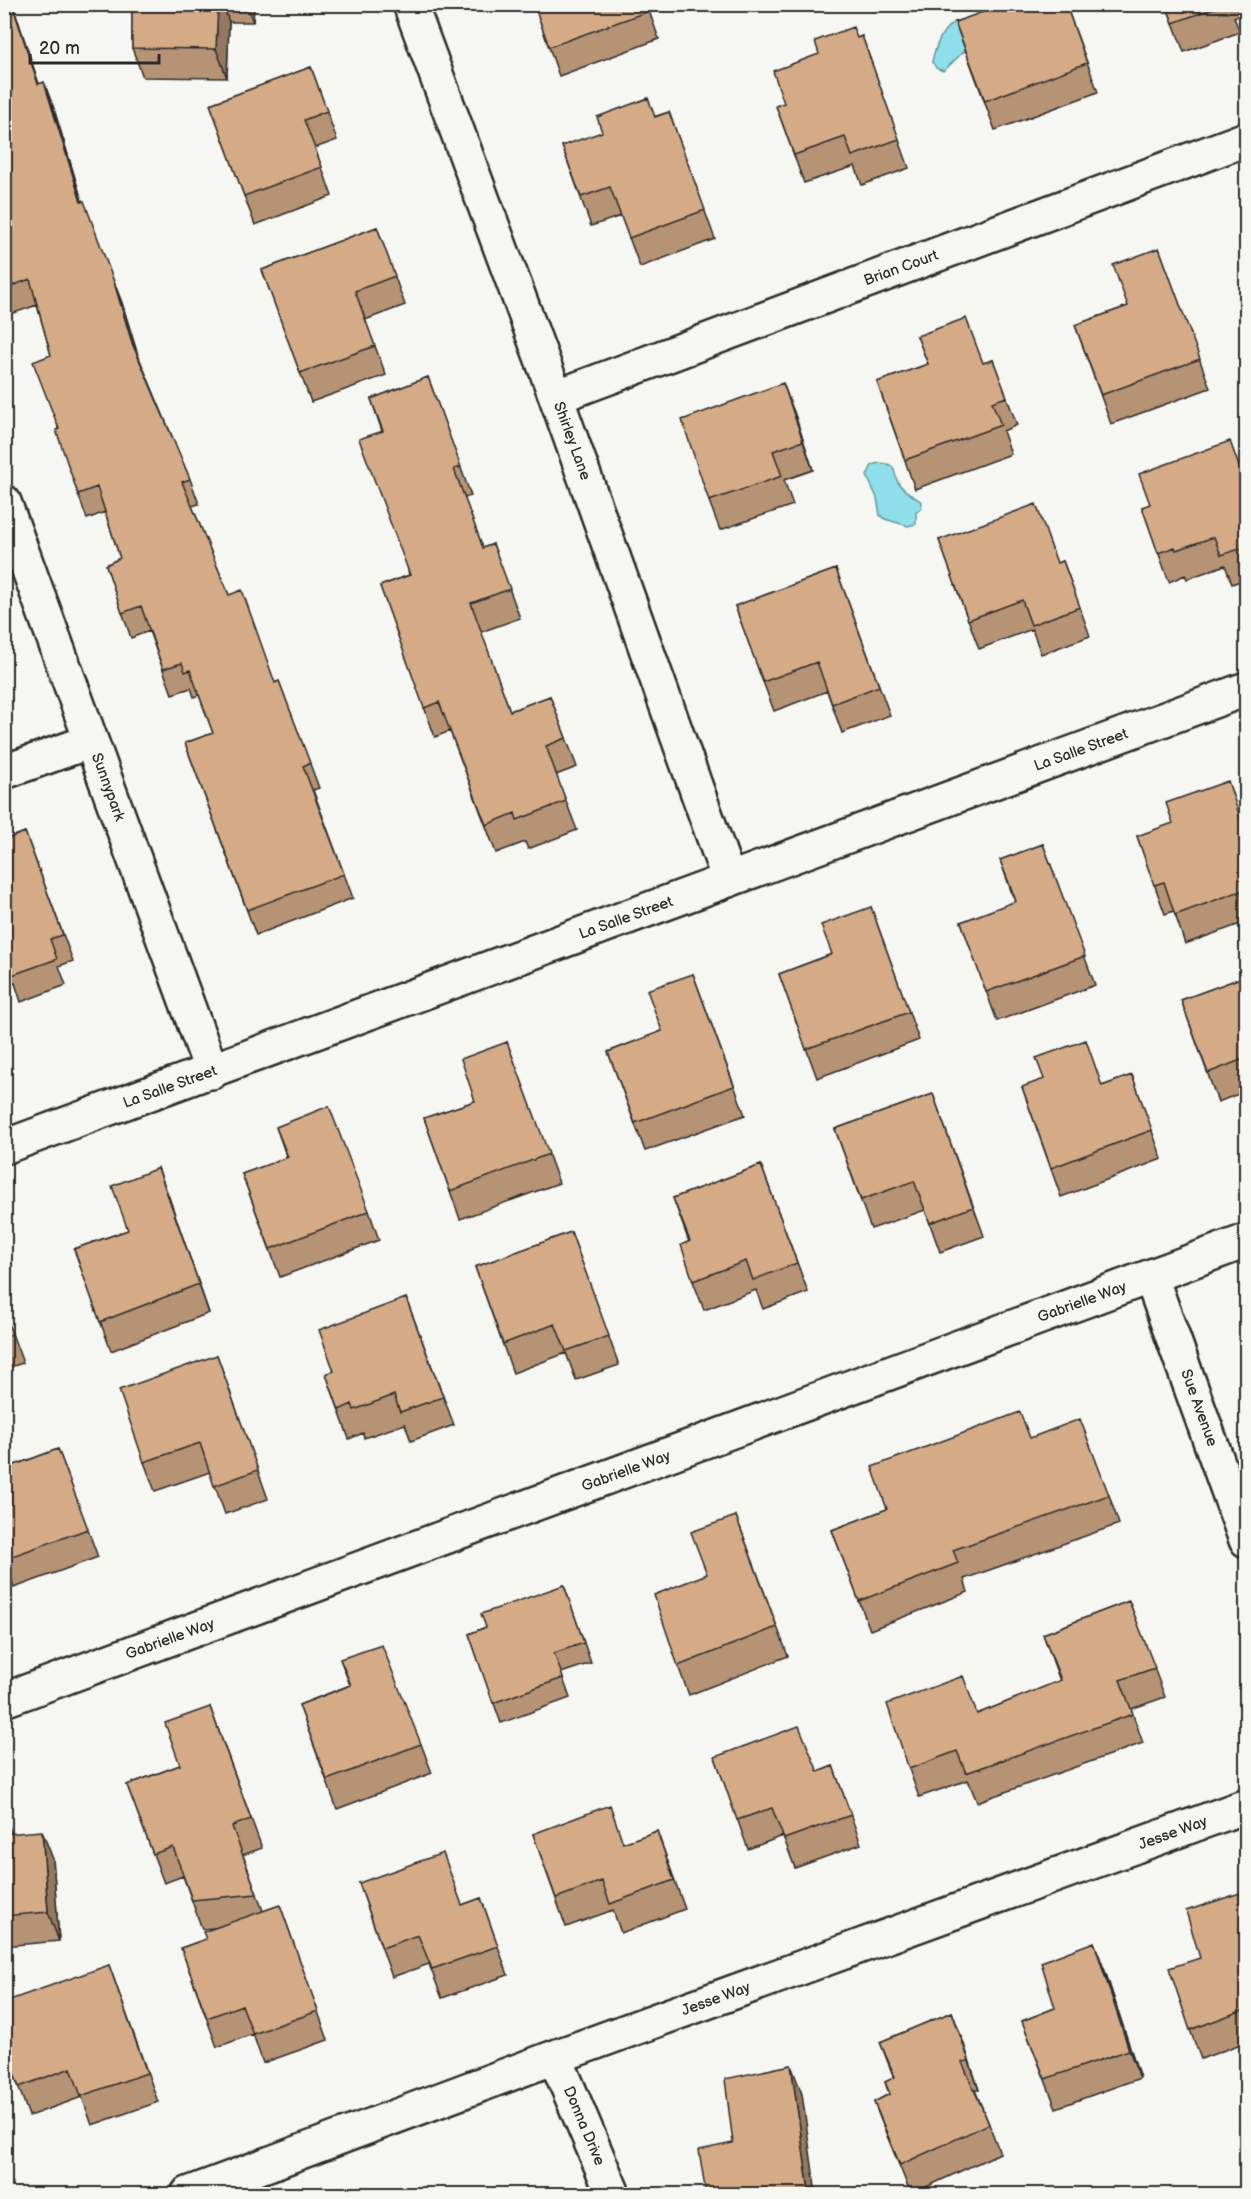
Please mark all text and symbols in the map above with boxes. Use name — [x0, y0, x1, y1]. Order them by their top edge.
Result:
scale bar — [30, 27, 159, 65]
text: 20 m — [39, 38, 80, 59]
street label: Brian Court — [861, 246, 941, 290]
street label: Shirley Lane — [549, 399, 595, 483]
street label: La Salle Street — [1032, 724, 1131, 776]
street label: Sunnypark — [87, 750, 129, 824]
street label: La Salle Street — [577, 892, 676, 944]
street label: La Salle Street — [121, 1061, 220, 1113]
street label: Gabrielle Way — [1035, 1277, 1129, 1327]
street label: Sue Avenue — [1176, 1367, 1222, 1449]
street label: Gabrielle Way — [579, 1446, 673, 1496]
street label: Gabrielle Way — [123, 1614, 217, 1664]
street label: Jesse Way — [1136, 1812, 1210, 1854]
street label: Jesse Way — [679, 1978, 753, 2020]
street label: Donna Drive — [559, 2084, 609, 2168]

